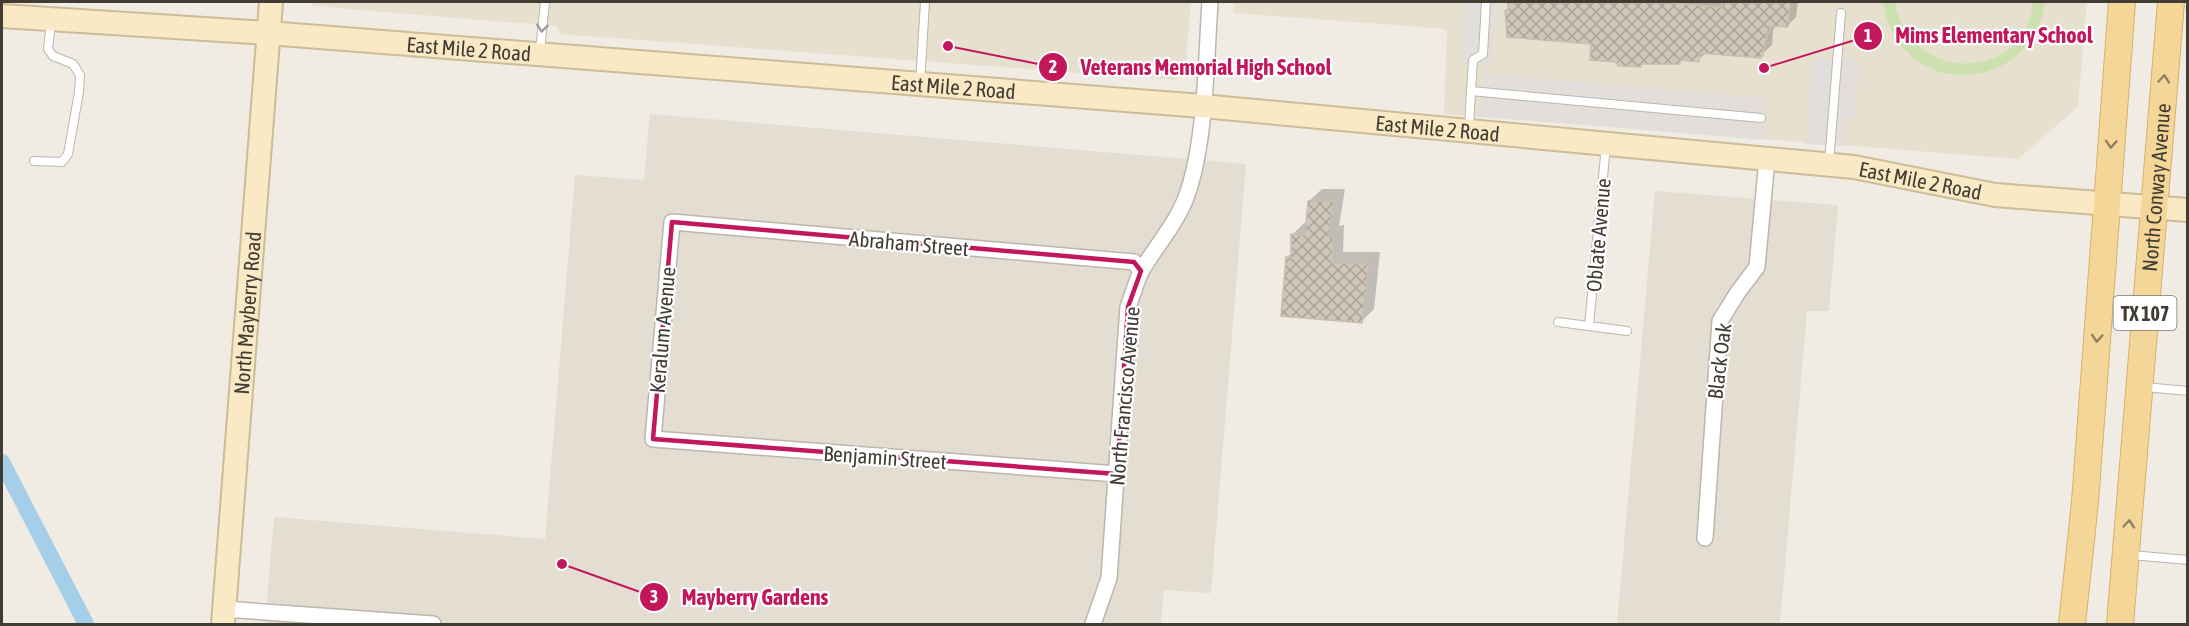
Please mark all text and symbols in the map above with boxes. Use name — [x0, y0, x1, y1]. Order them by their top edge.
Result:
callout: Mims Elementary School — [1853, 16, 2104, 56]
text: Mims Elementary School — [1895, 22, 2094, 48]
one-way arrow — [536, 23, 549, 33]
text: 1 — [1864, 25, 1872, 46]
street label: East Mile 2 Road — [406, 32, 532, 66]
callout: Veterans Memorial High School — [1038, 47, 1343, 87]
text: Veterans Memorial High School — [1079, 54, 1333, 80]
text: 2 — [1049, 56, 1057, 77]
street label: East Mile 2 Road — [890, 70, 1016, 103]
one-way arrow — [2157, 74, 2170, 83]
street label: North Conway Avenue — [2137, 102, 2175, 273]
street label: East Mile 2 Road — [1374, 110, 1501, 146]
one-way arrow — [2105, 139, 2118, 148]
street label: East Mile 2 Road — [1857, 156, 1984, 204]
street label: Oblate Avenue — [1581, 177, 1615, 293]
street label: Abraham Street — [848, 226, 970, 260]
street label: North Mayberry Road — [229, 231, 265, 395]
street label: Keralum Avenue — [645, 266, 679, 394]
road number: TX 107 — [2114, 296, 2176, 330]
street label: North Francisco Avenue — [1104, 305, 1144, 487]
street label: Black Oak — [1702, 322, 1736, 400]
one-way arrow — [2091, 334, 2104, 343]
street label: Benjamin Street — [823, 441, 947, 473]
one-way arrow — [2122, 520, 2135, 529]
callout: Mayberry Gardens — [639, 577, 840, 617]
text: Mayberry Gardens — [682, 584, 829, 610]
text: 3 — [650, 586, 658, 607]

